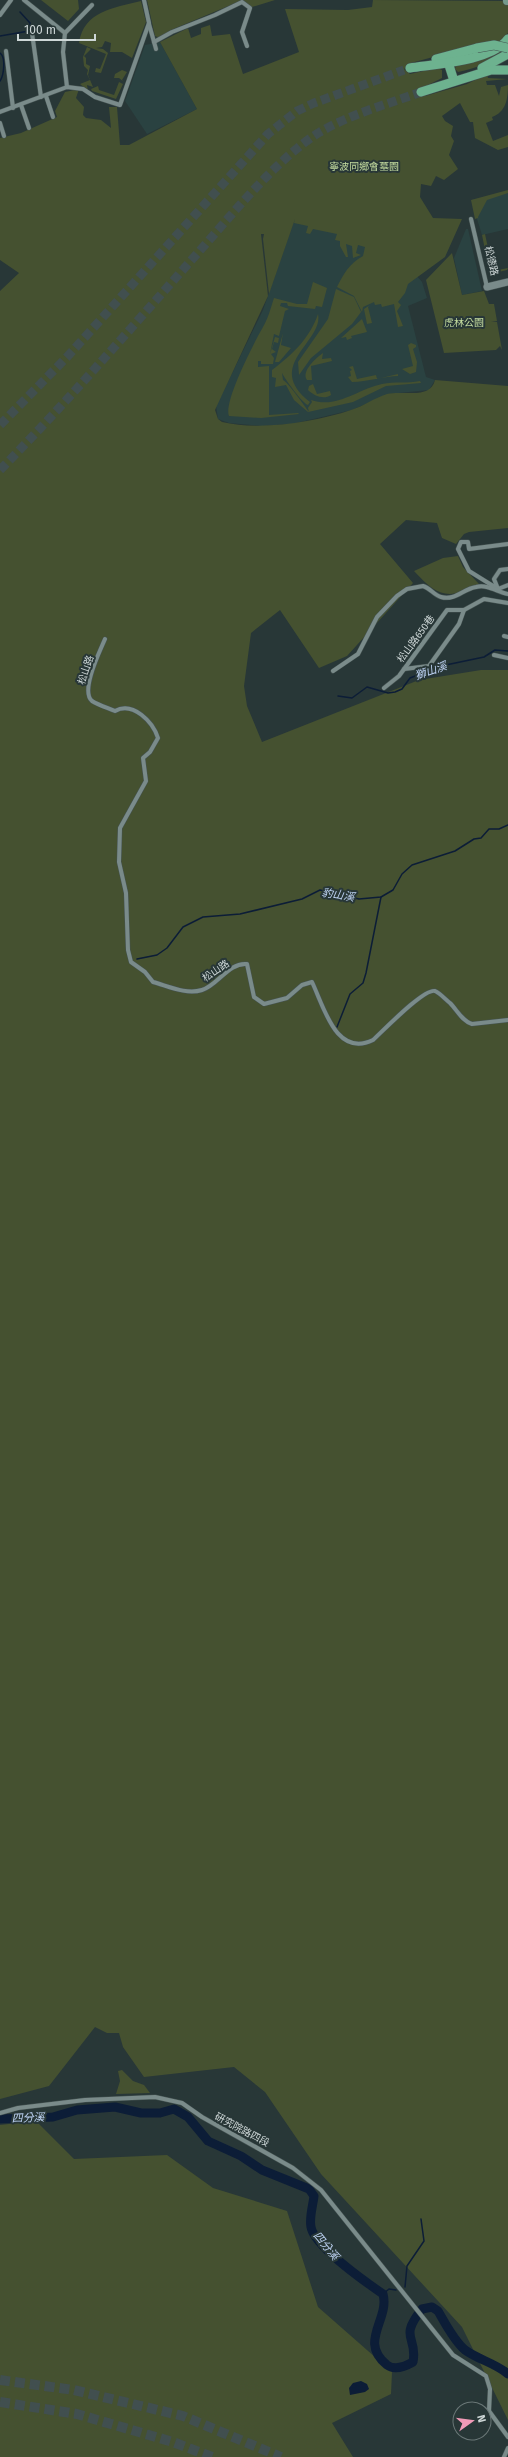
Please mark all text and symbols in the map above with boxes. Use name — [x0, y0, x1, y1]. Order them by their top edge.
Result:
scale bar — [18, 16, 95, 42]
text: 100 m — [24, 23, 56, 37]
park label: 寧波同鄉會墓園 — [329, 161, 399, 173]
street label: 松德路 — [482, 245, 500, 277]
park label: 虎林公園 — [444, 317, 484, 329]
street label: 松山路650巷 — [395, 613, 437, 665]
street label: 松山路 — [76, 654, 96, 686]
water label: 獅山溪 — [413, 659, 451, 683]
water label: 豹山溪 — [321, 886, 357, 904]
street label: 松山路 — [200, 958, 232, 984]
water label: 四分溪 — [11, 2111, 47, 2125]
street label: 研究院路四段 — [213, 2111, 271, 2149]
water label: 四分溪 — [310, 2229, 343, 2264]
north arrow — [452, 2401, 492, 2441]
text: N — [474, 2414, 488, 2424]

